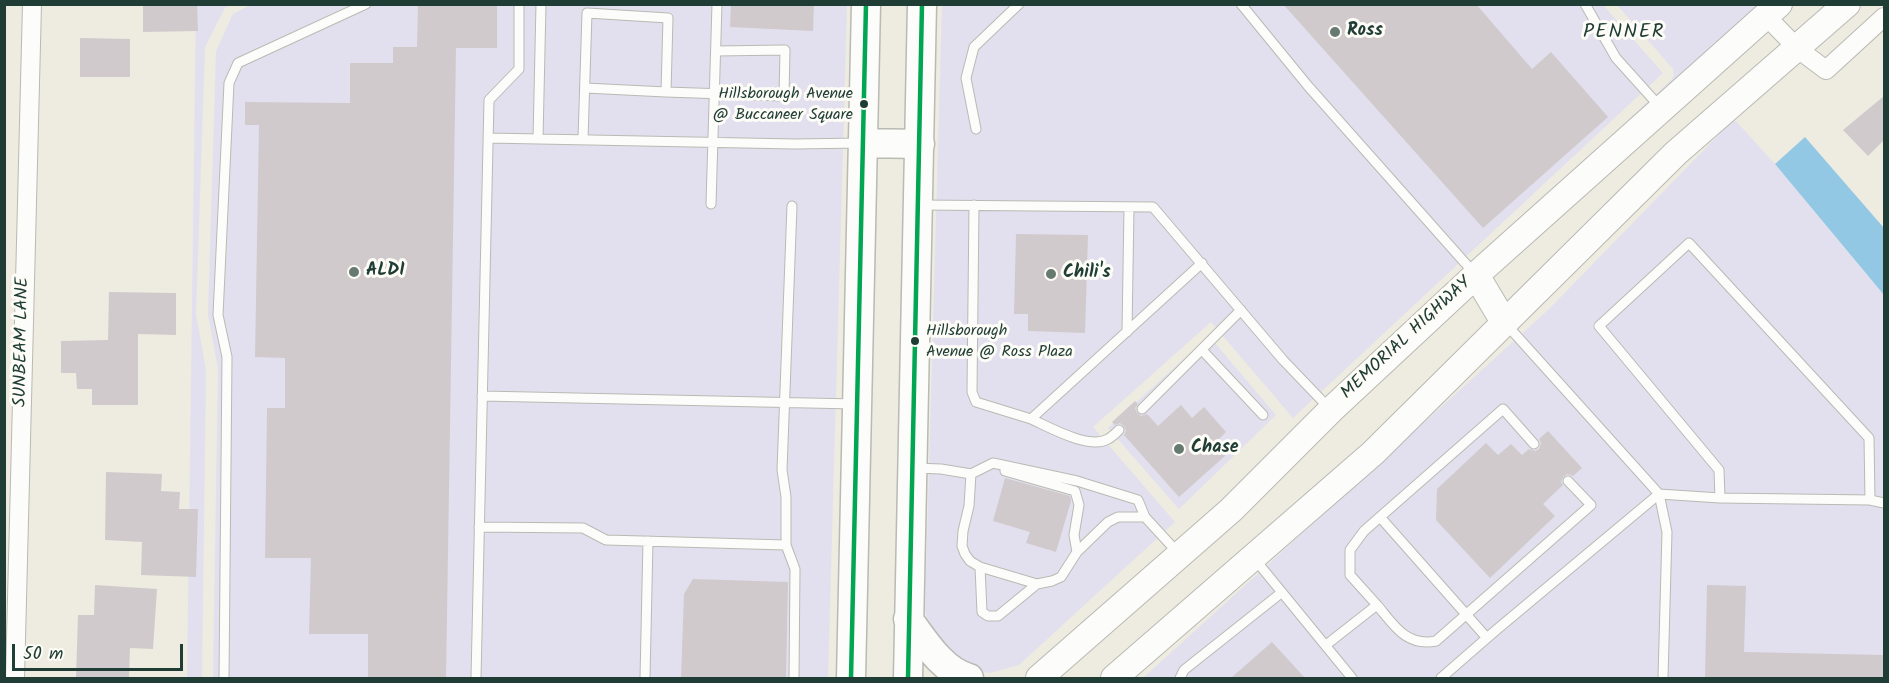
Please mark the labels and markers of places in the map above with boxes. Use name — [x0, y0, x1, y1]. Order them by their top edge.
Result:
place label: Ross — [1347, 21, 1383, 43]
marker: Ross — [1328, 25, 1342, 39]
place label: Hillsborough Avenue @ Buccaneer Square — [713, 85, 853, 123]
marker: Hillsborough Avenue @ Buccaneer Square — [858, 98, 870, 110]
place label: ALDI — [366, 261, 405, 283]
place label: Chili's — [1063, 263, 1111, 285]
marker: ALDI — [347, 265, 361, 279]
marker: Chili's — [1044, 267, 1058, 281]
place label: Hillsborough Avenue @ Ross Plaza — [926, 322, 1073, 360]
marker: Hillsborough Avenue @ Ross Plaza — [909, 335, 921, 347]
place label: Chase — [1191, 438, 1239, 460]
marker: Chase — [1172, 442, 1186, 456]

